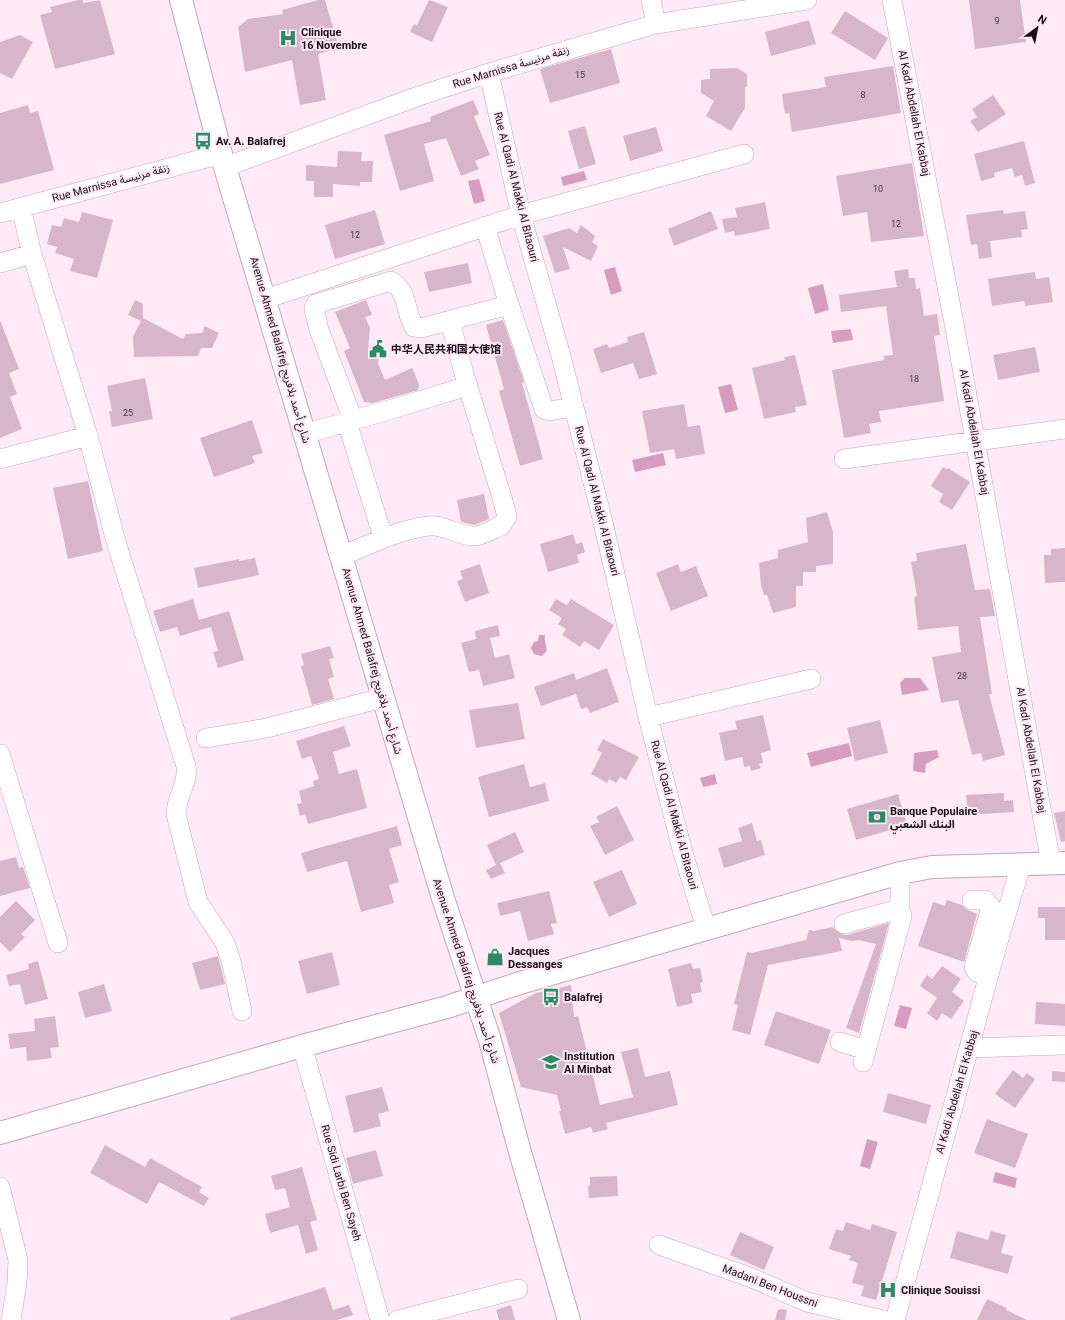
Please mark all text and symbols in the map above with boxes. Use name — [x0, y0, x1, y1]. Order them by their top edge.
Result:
north arrow — [1017, 8, 1057, 48]
text: N — [1035, 12, 1049, 28]
house number: 9 — [994, 16, 1000, 26]
place label: Clinique 16 Novembre — [301, 26, 367, 52]
hospital icon: Clinique 16 Novembre — [278, 28, 298, 48]
street label: Rue Marnissa زنقة مرنيسة — [451, 43, 571, 91]
street label: Al Kadi Abdellah El Kabbaj — [895, 49, 933, 177]
house number: 15 — [575, 70, 585, 80]
house number: 8 — [860, 90, 866, 100]
street label: Rue Al Qadi Al Makki Al Bitaouri — [491, 111, 541, 263]
bus stop icon: Av. A. Balafrej — [193, 131, 213, 151]
place label: Av. A. Balafrej — [216, 135, 286, 148]
street label: Rue Marnissa زنقة مرنيسة — [51, 161, 171, 205]
house number: 10 — [873, 184, 883, 194]
house number: 12 — [891, 219, 901, 229]
house number: 12 — [350, 230, 360, 240]
street label: Avenue Ahmed Balafrej شارع أحمد بلافريج — [246, 255, 313, 445]
public building icon: 中华人民共和国大使馆 — [368, 339, 388, 359]
place label: 中华人民共和国大使馆 — [391, 343, 501, 356]
street label: Al Kadi Abdellah El Kabbaj — [956, 368, 992, 496]
house number: 18 — [909, 374, 919, 384]
house number: 25 — [123, 408, 133, 418]
street label: Rue Al Qadi Al Makki Al Bitaouri — [572, 425, 622, 577]
street label: Avenue Ahmed Balafrej شارع أحمد بلافريج — [338, 566, 405, 756]
house number: 28 — [957, 671, 967, 681]
street label: Al Kadi Abdellah El Kabbaj — [1013, 686, 1049, 814]
street label: Rue Al Qadi Al Makki Al Bitaouri — [648, 739, 700, 891]
place label: Banque Populaire البنك الشعبي — [890, 805, 977, 833]
bank icon: Banque Populaire البنك الشعبي — [867, 807, 887, 827]
street label: Avenue Ahmed Balafrej شارع أحمد بلافريج — [429, 877, 503, 1066]
place label: Jacques Dessanges — [508, 945, 563, 971]
shop icon: Jacques Dessanges — [485, 947, 505, 967]
bus stop icon: Balafrej — [541, 987, 561, 1007]
place label: Balafrej — [564, 991, 603, 1004]
street label: Al Kadi Abdellah El Kabbaj — [933, 1029, 981, 1155]
place label: Institution Al Minbat — [564, 1050, 615, 1076]
school or university icon: Institution Al Minbat — [541, 1052, 561, 1072]
street label: Rue Sidi Larbi Ben Sayeh — [318, 1123, 364, 1243]
street label: Madani Ben Houssni — [721, 1262, 819, 1310]
hospital icon: Clinique Souissi — [878, 1280, 898, 1300]
place label: Clinique Souissi — [901, 1284, 980, 1297]

